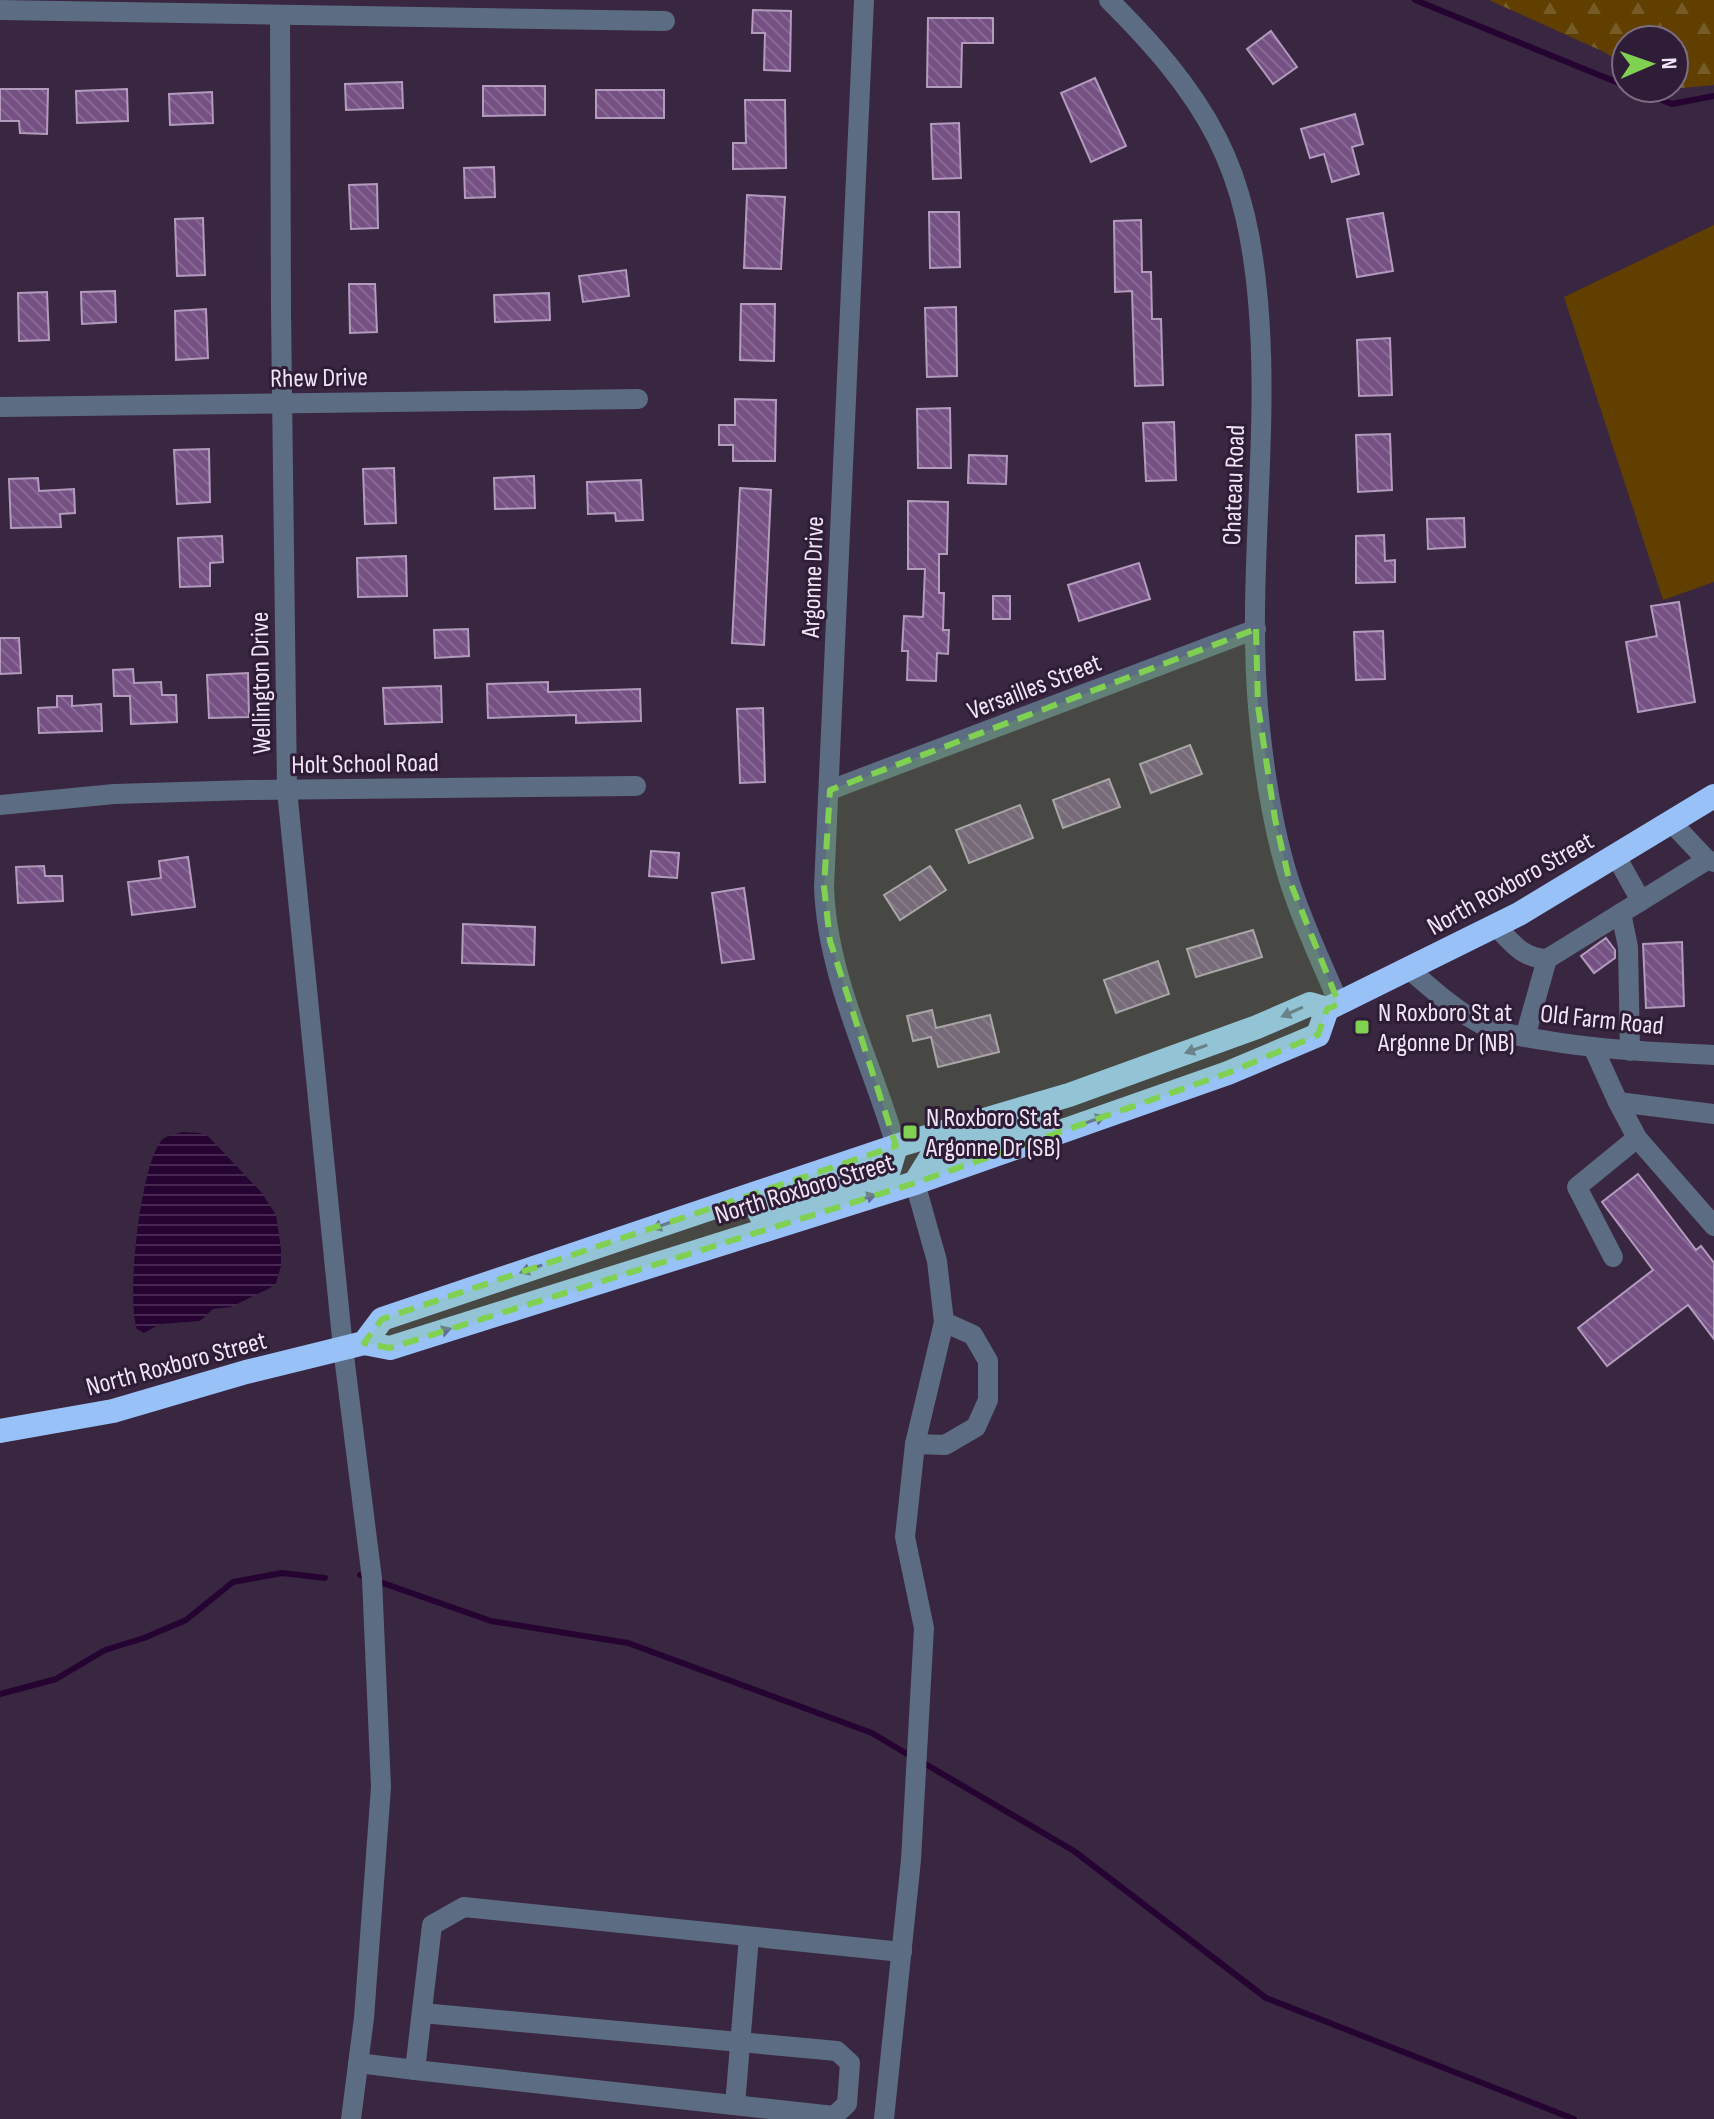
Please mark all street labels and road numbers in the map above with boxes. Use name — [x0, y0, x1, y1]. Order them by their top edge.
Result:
street label: Rhew Drive — [270, 362, 368, 395]
street label: Chateau Road — [1217, 424, 1252, 546]
street label: Argonne Drive — [796, 516, 831, 639]
street label: Wellington Drive — [245, 611, 278, 755]
street label: Versailles Street — [963, 648, 1106, 727]
street label: Holt School Road — [291, 748, 439, 781]
street label: North Roxboro Street — [1422, 826, 1599, 943]
street label: Old Farm Road — [1539, 999, 1665, 1042]
street label: North Roxboro Street — [711, 1147, 898, 1231]
street label: North Roxboro Street — [83, 1325, 270, 1403]

